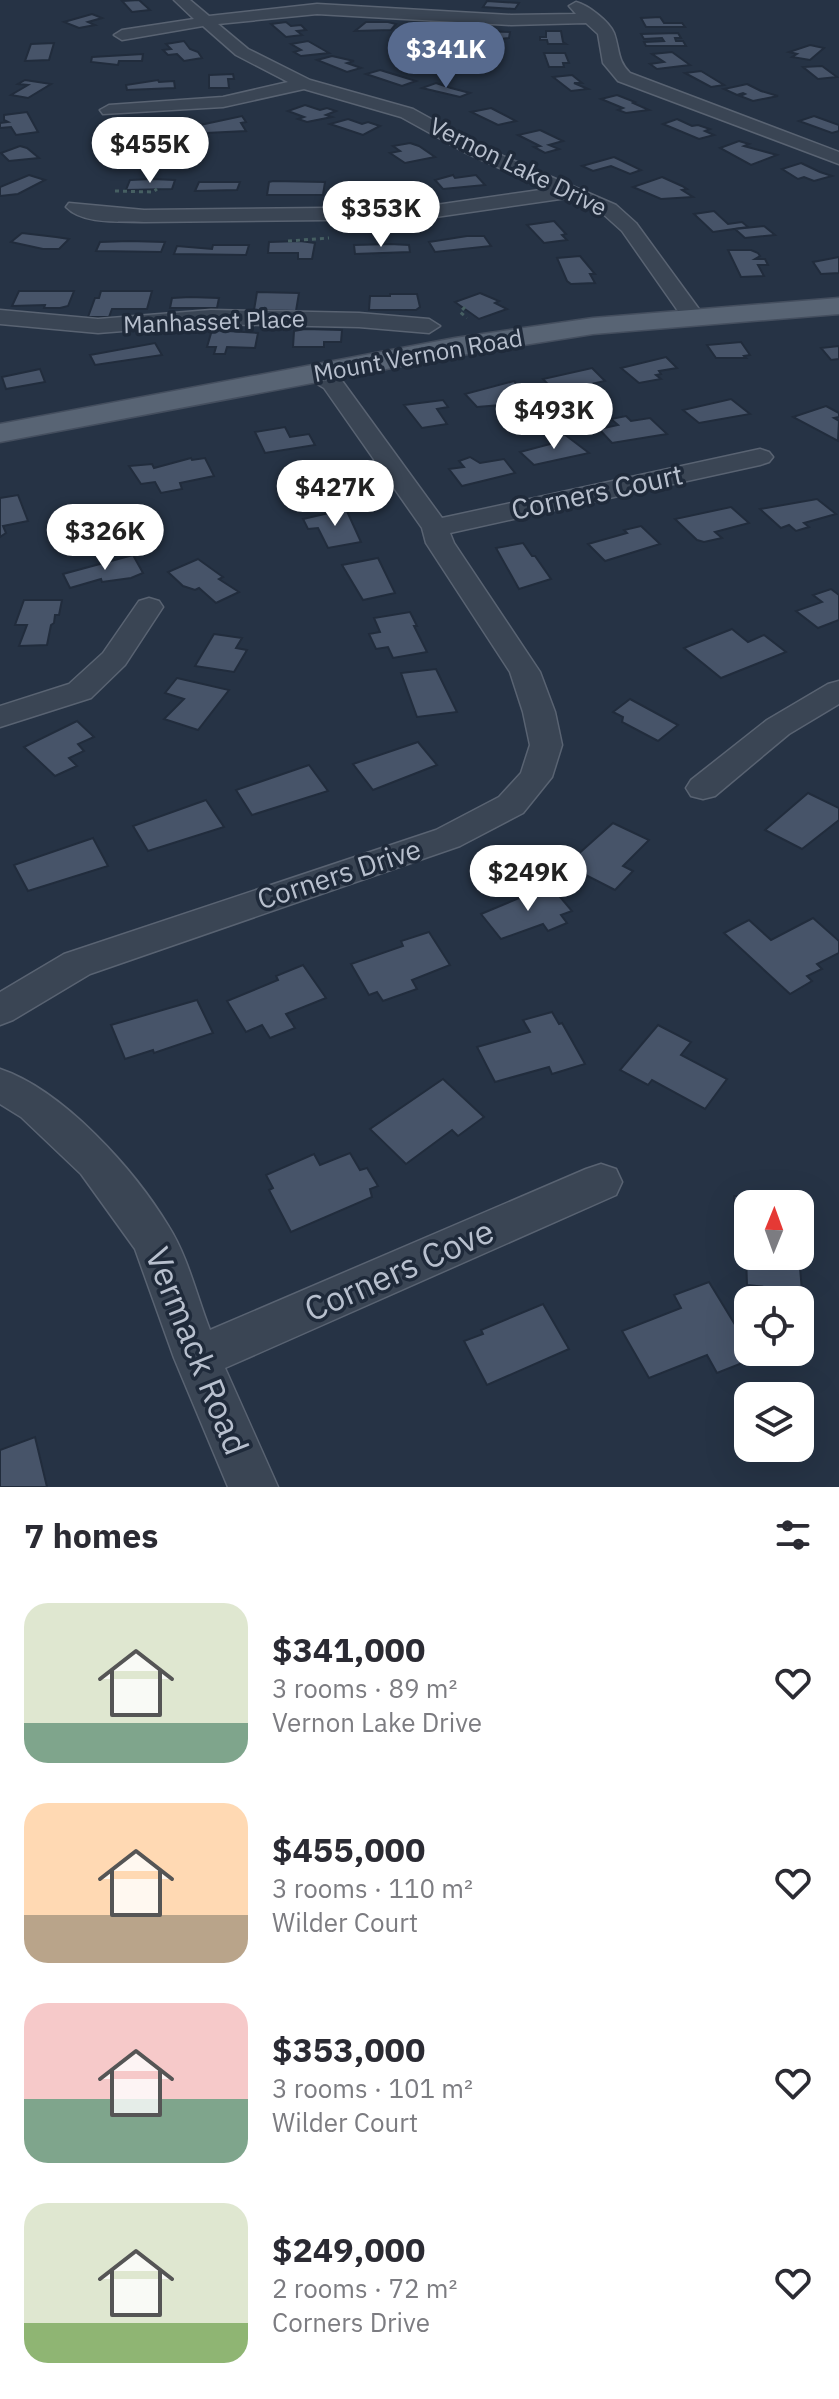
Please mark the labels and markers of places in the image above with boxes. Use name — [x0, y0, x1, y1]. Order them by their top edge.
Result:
pin: $341K — [390, 22, 502, 90]
pin: $455K — [94, 117, 206, 185]
pin: $353K — [325, 181, 437, 249]
pin: $493K — [498, 383, 610, 451]
pin: $427K — [279, 460, 391, 528]
pin: $326K — [49, 504, 161, 572]
pin: $249K — [472, 845, 584, 913]

